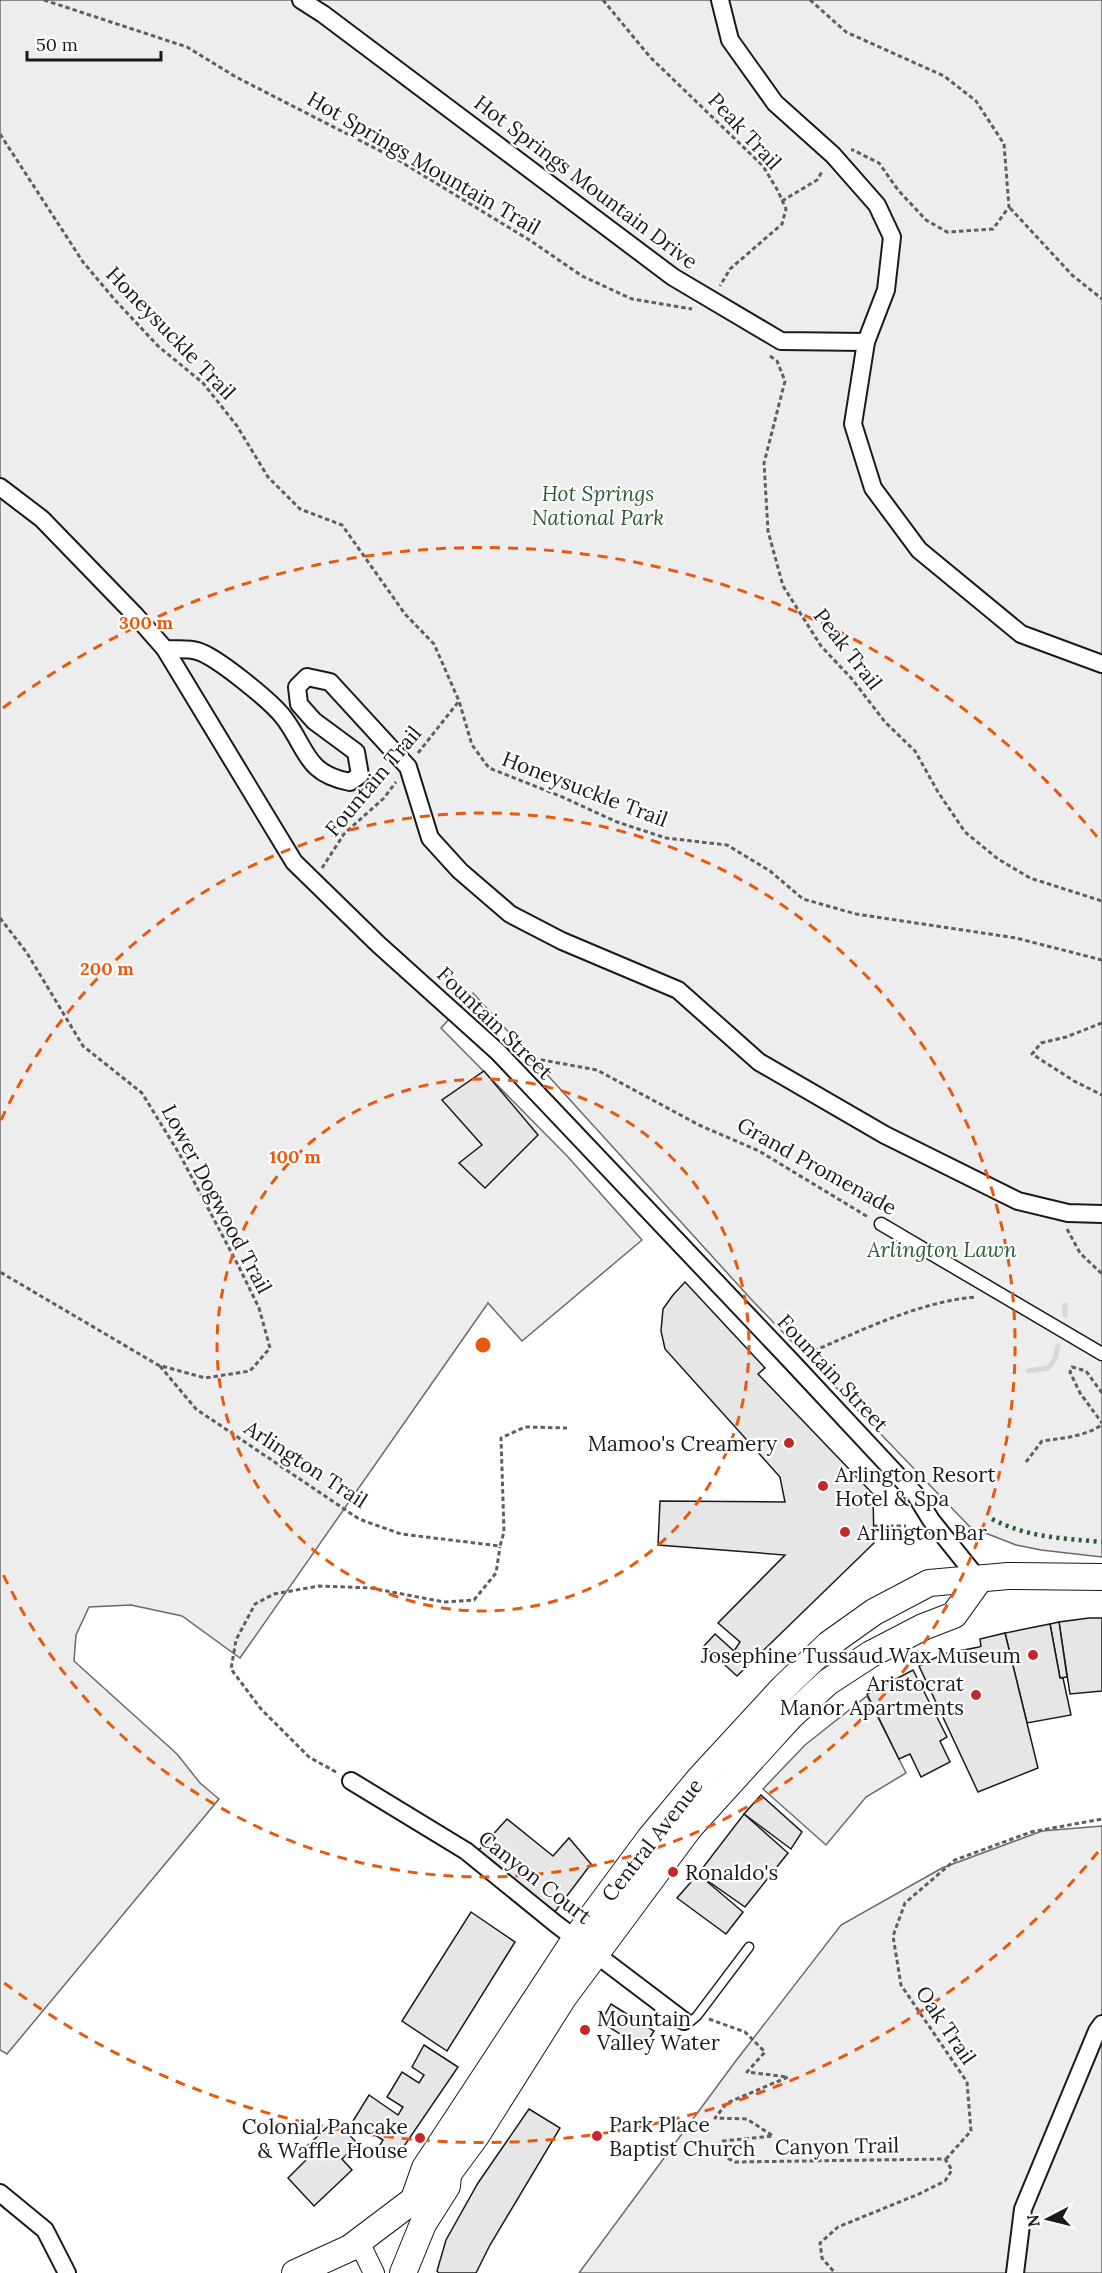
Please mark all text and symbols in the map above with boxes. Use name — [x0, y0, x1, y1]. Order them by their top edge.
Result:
scale bar — [27, 24, 160, 62]
text: 50 m — [36, 33, 78, 56]
street label: Hot Springs Mountain Trail — [303, 85, 545, 241]
street label: Peak Trail — [702, 87, 788, 175]
street label: Hot Springs Mountain Drive — [469, 89, 703, 275]
street label: Honeysuckle Trail — [100, 261, 242, 405]
park label: Hot Springs National Park — [532, 480, 664, 531]
street label: Peak Trail — [808, 603, 888, 695]
text: 300 m — [119, 611, 174, 634]
street label: Fountain Trail — [319, 720, 427, 842]
street label: Honeysuckle Trail — [498, 745, 672, 833]
text: 200 m — [80, 957, 134, 980]
street label: Fountain Street — [431, 961, 559, 1086]
street label: Lower Dogwood Trail — [156, 1100, 278, 1298]
street label: Grand Promenade — [733, 1111, 901, 1221]
text: 100 m — [269, 1145, 321, 1168]
park label: Arlington Lawn — [866, 1236, 1017, 1263]
street label: Fountain Street — [772, 1308, 895, 1438]
centre of rings — [473, 1335, 493, 1355]
street label: Arlington Trail — [239, 1414, 373, 1514]
place label: Mamoo's Creamery — [588, 1430, 777, 1457]
marker: Mamoo's Creamery — [782, 1436, 796, 1450]
place label: Arlington Resort Hotel & Spa — [834, 1461, 996, 1512]
marker: Arlington Resort Hotel & Spa — [816, 1479, 830, 1493]
place label: Arlington Bar — [856, 1519, 987, 1546]
marker: Arlington Bar — [838, 1525, 852, 1539]
place label: Josephine Tussaud Wax Museum — [700, 1642, 1021, 1669]
marker: Josephine Tussaud Wax Museum — [1026, 1648, 1040, 1662]
place label: Aristocrat Manor Apartments — [780, 1670, 965, 1721]
marker: Aristocrat Manor Apartments — [969, 1688, 983, 1702]
street label: Central Avenue — [595, 1773, 709, 1907]
street label: Canyon Court — [473, 1824, 598, 1930]
place label: Ronaldo's — [685, 1859, 778, 1886]
marker: Ronaldo's — [666, 1865, 680, 1879]
street label: Oak Trail — [910, 1981, 982, 2069]
place label: Mountain Valley Water — [596, 2005, 720, 2056]
marker: Mountain Valley Water — [578, 2023, 592, 2037]
place label: Park Place Baptist Church — [609, 2111, 755, 2162]
place label: Colonial Pancake & Waffle House — [242, 2113, 408, 2164]
marker: Park Place Baptist Church — [590, 2129, 604, 2143]
marker: Colonial Pancake & Waffle House — [413, 2131, 427, 2145]
street label: Canyon Trail — [775, 2131, 899, 2161]
north arrow — [1018, 2189, 1078, 2249]
text: N — [1022, 2213, 1044, 2228]

